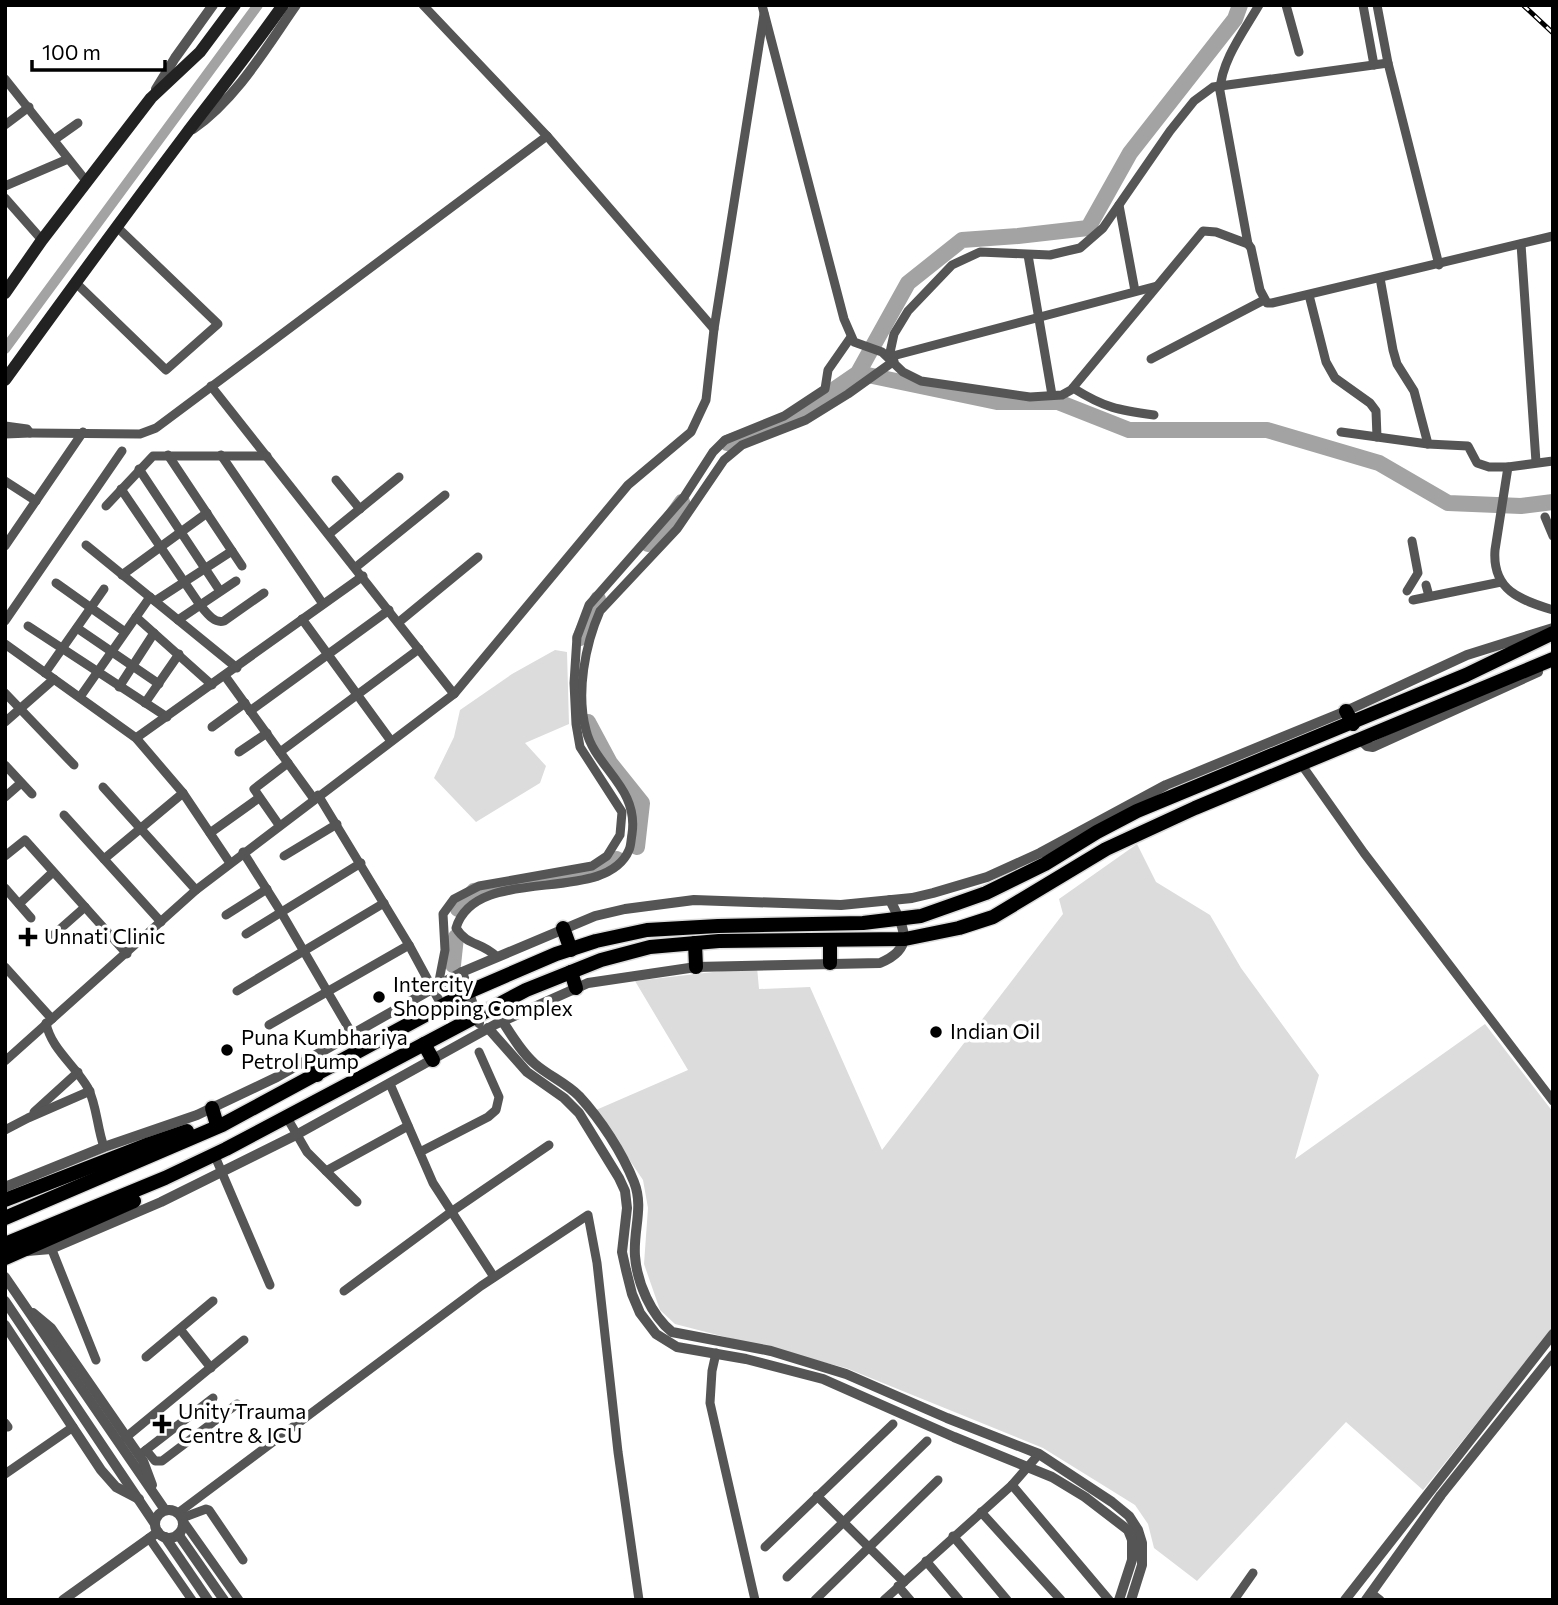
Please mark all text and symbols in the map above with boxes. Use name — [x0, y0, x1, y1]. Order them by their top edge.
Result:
scale bar — [32, 28, 164, 72]
text: 100 m — [42, 39, 101, 64]
place label: Unnati Clinic — [44, 923, 165, 948]
marker: Unnati Clinic — [18, 927, 38, 947]
place label: Intercity Shopping Complex — [393, 971, 573, 1020]
marker: Intercity Shopping Complex — [371, 989, 387, 1005]
place label: Indian Oil — [950, 1018, 1040, 1043]
place label: Puna Kumbhariya Petrol Pump — [241, 1024, 408, 1073]
marker: Indian Oil — [928, 1024, 944, 1040]
marker: Puna Kumbhariya Petrol Pump — [219, 1042, 235, 1058]
place label: Unity Trauma Centre & ICU — [178, 1398, 306, 1447]
marker: Unity Trauma Centre & ICU — [152, 1414, 172, 1434]

